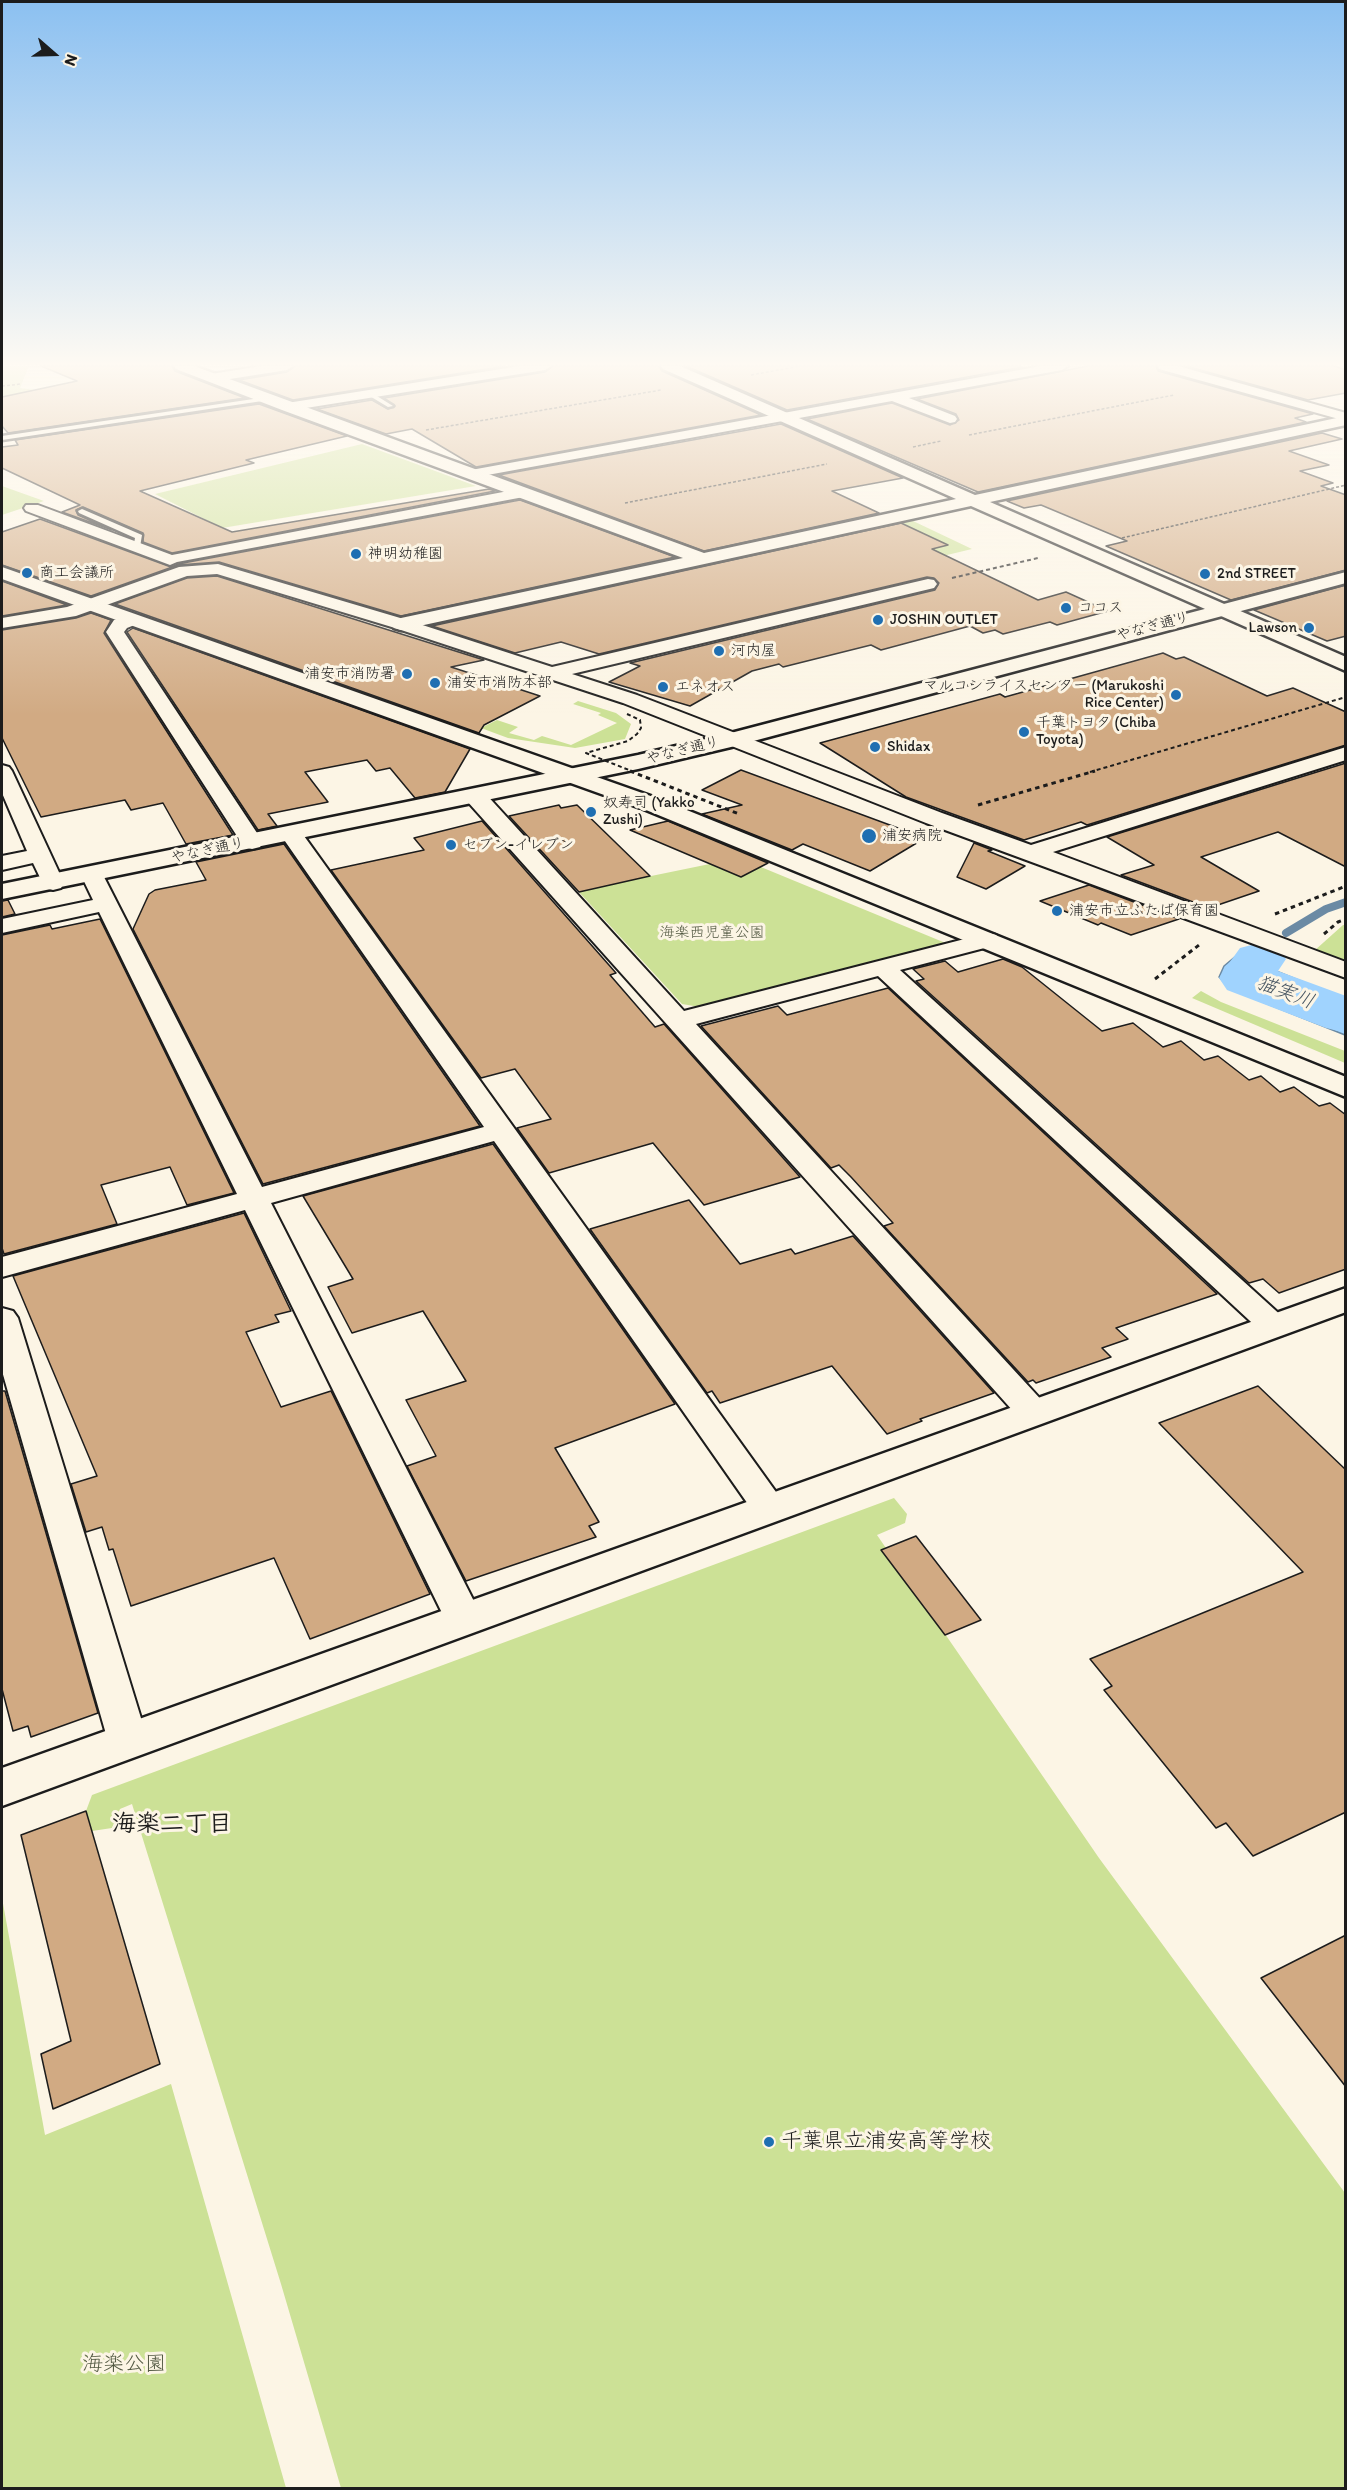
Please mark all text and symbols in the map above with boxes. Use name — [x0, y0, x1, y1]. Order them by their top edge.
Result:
north arrow — [24, 24, 84, 84]
text: N — [61, 52, 82, 69]
place label: 神明幼稚園 — [368, 545, 443, 563]
marker: 神明幼稚園 — [349, 547, 363, 561]
place label: 商工会議所 — [39, 564, 114, 582]
place label: 2nd STREET — [1217, 565, 1296, 583]
marker: 商工会議所 — [20, 566, 34, 580]
marker: 2nd STREET — [1198, 567, 1212, 581]
place label: ココス — [1078, 599, 1123, 617]
marker: ココス — [1059, 601, 1073, 615]
street label: やなぎ通り — [1114, 609, 1192, 645]
place label: JOSHIN OUTLET — [890, 611, 998, 629]
marker: JOSHIN OUTLET — [871, 613, 885, 627]
place label: Lawson — [1249, 619, 1297, 637]
marker: Lawson — [1302, 621, 1316, 635]
place label: 河内屋 — [731, 642, 776, 660]
marker: 河内屋 — [712, 644, 726, 658]
place label: 浦安市消防署 — [305, 665, 395, 683]
marker: 浦安市消防署 — [400, 667, 414, 681]
place label: 浦安市消防本部 — [447, 674, 552, 692]
marker: 浦安市消防本部 — [428, 676, 442, 690]
place label: マルコシライスセンター (Marukoshi Rice Center) — [923, 677, 1164, 712]
place label: エネオス — [675, 678, 735, 696]
marker: エネオス — [656, 680, 670, 694]
marker: マルコシライスセンター (Marukoshi Rice Center) — [1169, 688, 1183, 702]
place label: 千葉トヨタ (Chiba Toyota) — [1036, 714, 1156, 749]
marker: 千葉トヨタ (Chiba Toyota) — [1017, 725, 1031, 739]
street label: やなぎ通り — [644, 733, 722, 769]
place label: Shidax — [887, 738, 930, 756]
marker: Shidax — [868, 740, 882, 754]
place label: 奴寿司 (Yakko Zushi) — [603, 794, 695, 829]
marker: 奴寿司 (Yakko Zushi) — [584, 805, 598, 819]
marker: 浦安病院 — [860, 827, 878, 845]
place label: 浦安病院 — [882, 827, 942, 845]
street label: やなぎ通り — [169, 834, 247, 868]
place label: セブン-イレブン — [463, 836, 574, 854]
marker: セブン-イレブン — [444, 838, 458, 852]
place label: 浦安市立ふたば保育園 — [1069, 902, 1219, 920]
marker: 浦安市立ふたば保育園 — [1050, 904, 1064, 918]
park label: 海楽西児童公園 — [660, 924, 764, 942]
water label: 猫実川 — [1253, 971, 1317, 1015]
district label: 海楽二丁目 — [112, 1811, 232, 1839]
place label: 千葉県立浦安高等学校 — [781, 2129, 991, 2155]
marker: 千葉県立浦安高等学校 — [762, 2135, 776, 2149]
park label: 海楽公園 — [82, 2352, 166, 2378]

